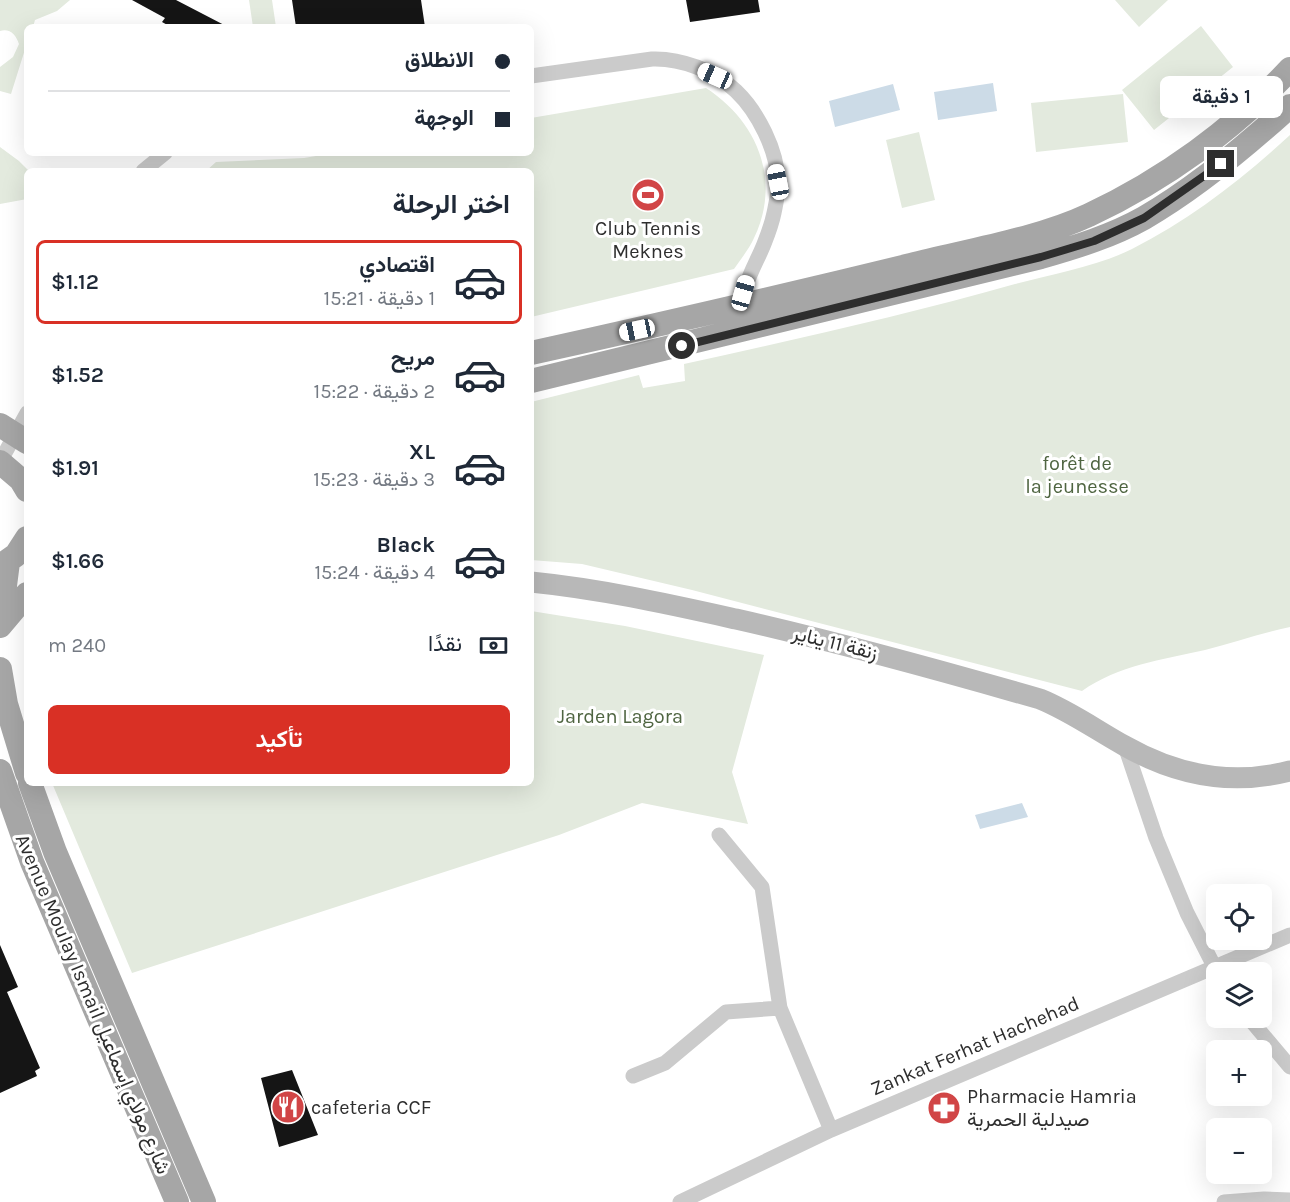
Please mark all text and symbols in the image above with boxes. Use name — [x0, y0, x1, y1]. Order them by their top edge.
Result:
text: الانطلاق — [405, 47, 474, 73]
car — [695, 60, 735, 92]
callout: 1 دقيقة — [1160, 77, 1282, 119]
text: 1 دقيقة — [1192, 85, 1251, 108]
text: الوجهة — [414, 105, 474, 131]
route end — [1207, 150, 1234, 177]
car — [766, 163, 790, 201]
sports icon: Club Tennis Meknes — [630, 177, 666, 213]
text: اختر الرحلة — [392, 188, 510, 220]
place label: Club Tennis Meknes — [595, 217, 701, 263]
text: اقتصادي — [359, 252, 435, 278]
icon: car — [453, 255, 507, 309]
text: $1.12 — [51, 269, 99, 295]
car — [729, 273, 757, 313]
text: 1 دقيقة · 15:21 — [324, 287, 435, 310]
car — [618, 317, 656, 343]
route start — [668, 332, 695, 359]
text: مريح — [391, 345, 435, 371]
icon: car — [453, 348, 507, 402]
text: $1.52 — [51, 362, 104, 388]
text: 2 دقيقة · 15:22 — [314, 380, 435, 403]
text: XL — [409, 439, 435, 465]
icon: car — [453, 441, 507, 495]
park label: forêt de la jeunesse — [1025, 452, 1129, 498]
text: $1.91 — [51, 455, 99, 481]
text: 3 دقيقة · 15:23 — [313, 468, 435, 491]
text: Black — [377, 532, 435, 558]
icon: car — [453, 534, 507, 588]
text: $1.66 — [51, 548, 104, 574]
text: 4 دقيقة · 15:24 — [314, 561, 435, 584]
street label: زنقة 11 يناير — [789, 621, 880, 666]
icon: cash — [477, 629, 510, 662]
text: نقدًا — [428, 631, 462, 657]
text: 240 m — [48, 634, 106, 657]
button: تأكيد — [48, 705, 510, 774]
park label: Jarden Lagora — [557, 705, 683, 728]
street label: Avenue Moulay Ismail شارع مولاي إسماعيل — [6, 831, 175, 1179]
map controls — [1206, 884, 1272, 1184]
button: locate — [1206, 884, 1272, 950]
button: layers — [1206, 962, 1272, 1028]
street label: Zankat Ferhat Hachehad — [867, 992, 1083, 1100]
button: + — [1206, 1040, 1272, 1106]
place label: Pharmacie Hamria صيدلية الحمرية — [967, 1085, 1137, 1132]
restaurant icon: cafeteria CCF — [270, 1089, 306, 1125]
pharmacy icon: Pharmacie Hamria صيدلية الحمرية — [926, 1090, 962, 1126]
place label: cafeteria CCF — [311, 1096, 431, 1119]
button: − — [1206, 1118, 1272, 1184]

